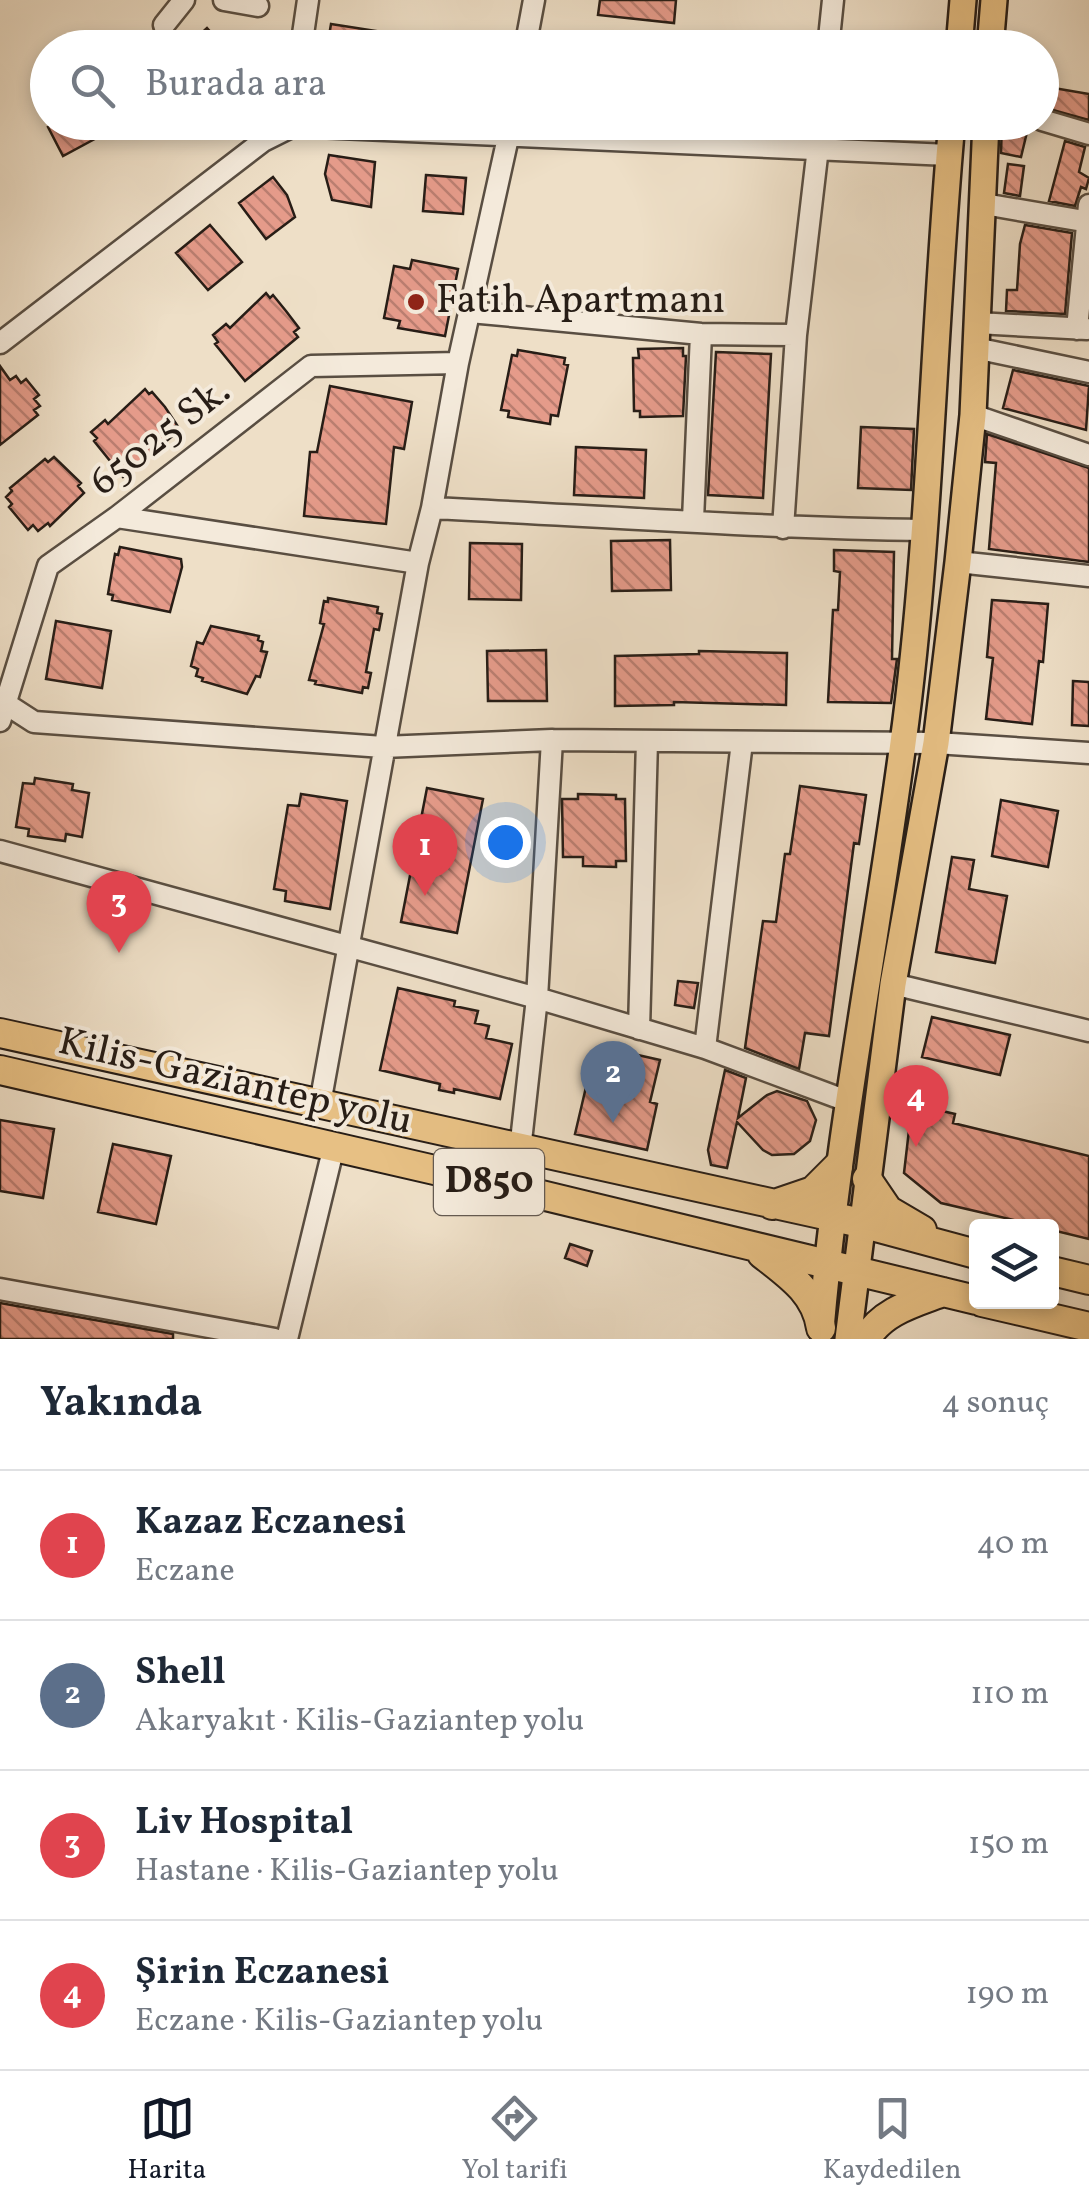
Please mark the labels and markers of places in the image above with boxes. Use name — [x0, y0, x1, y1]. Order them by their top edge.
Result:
place label: Fatih Apartmanı — [436, 274, 725, 330]
marker: Fatih Apartmanı — [405, 291, 427, 313]
pin: 1 — [392, 814, 458, 896]
pin: 3 — [86, 870, 152, 953]
pin: 2 — [580, 1040, 646, 1123]
pin: 4 — [884, 1064, 948, 1147]

